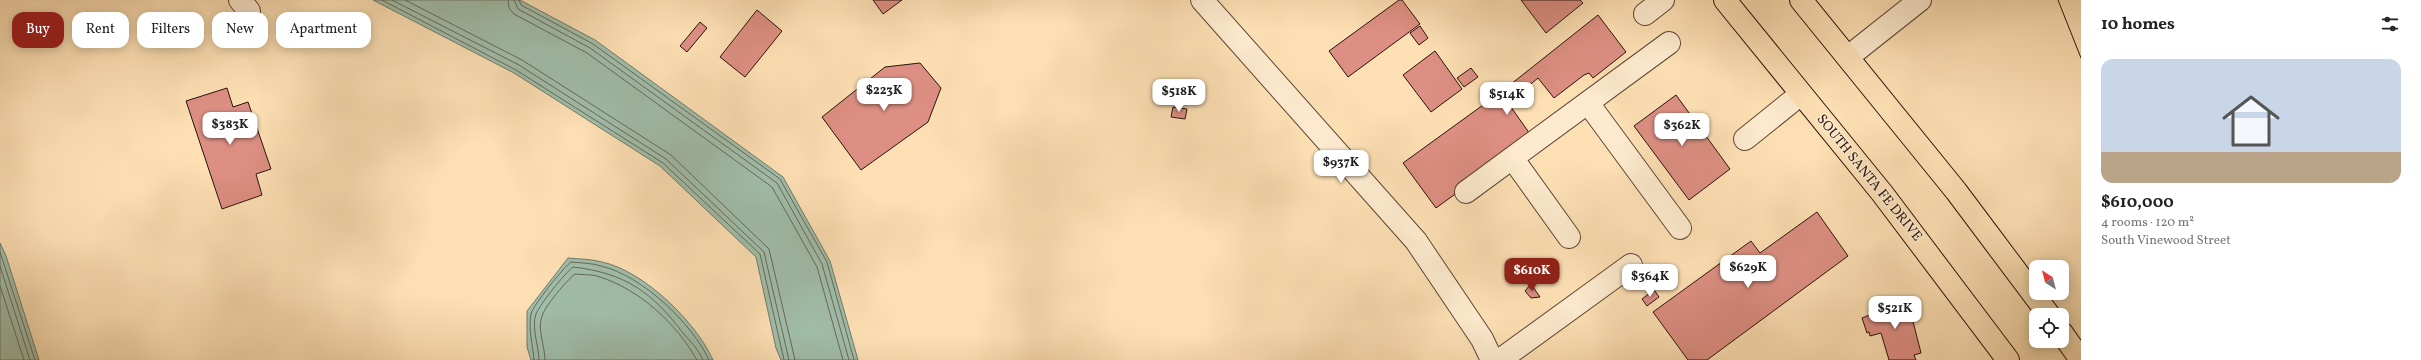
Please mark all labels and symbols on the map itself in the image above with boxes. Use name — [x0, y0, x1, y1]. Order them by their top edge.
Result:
pin: $223K — [856, 78, 912, 112]
pin: $518K — [1151, 79, 1207, 113]
pin: $514K — [1479, 82, 1535, 116]
street label: SOUTH SANTA FE DRIVE — [1812, 111, 1926, 245]
pin: $383K — [202, 112, 258, 146]
pin: $362K — [1654, 113, 1710, 147]
pin: $937K — [1313, 150, 1369, 184]
pin: $629K — [1720, 255, 1776, 289]
pin: $610K — [1504, 258, 1560, 292]
north arrow — [2029, 260, 2069, 300]
pin: $364K — [1622, 264, 1678, 298]
pin: $521K — [1867, 296, 1923, 330]

